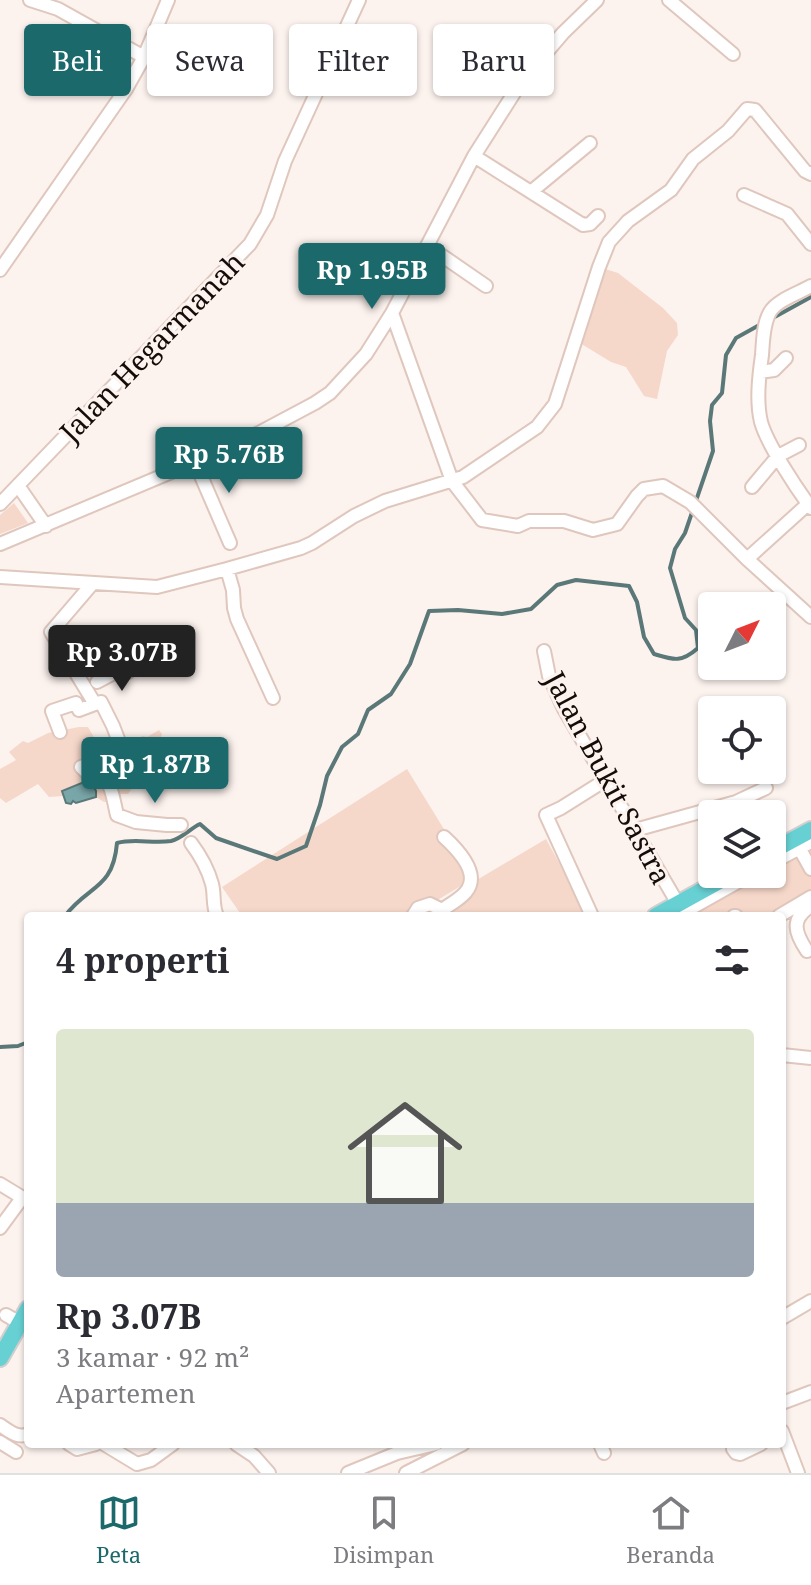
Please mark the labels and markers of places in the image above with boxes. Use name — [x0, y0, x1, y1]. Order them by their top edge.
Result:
pin: Rp 1.95B — [289, 243, 455, 311]
pin: Rp 5.76B — [146, 427, 312, 495]
pin: Rp 3.07B — [39, 625, 205, 693]
pin: Rp 1.87B — [72, 737, 238, 805]

